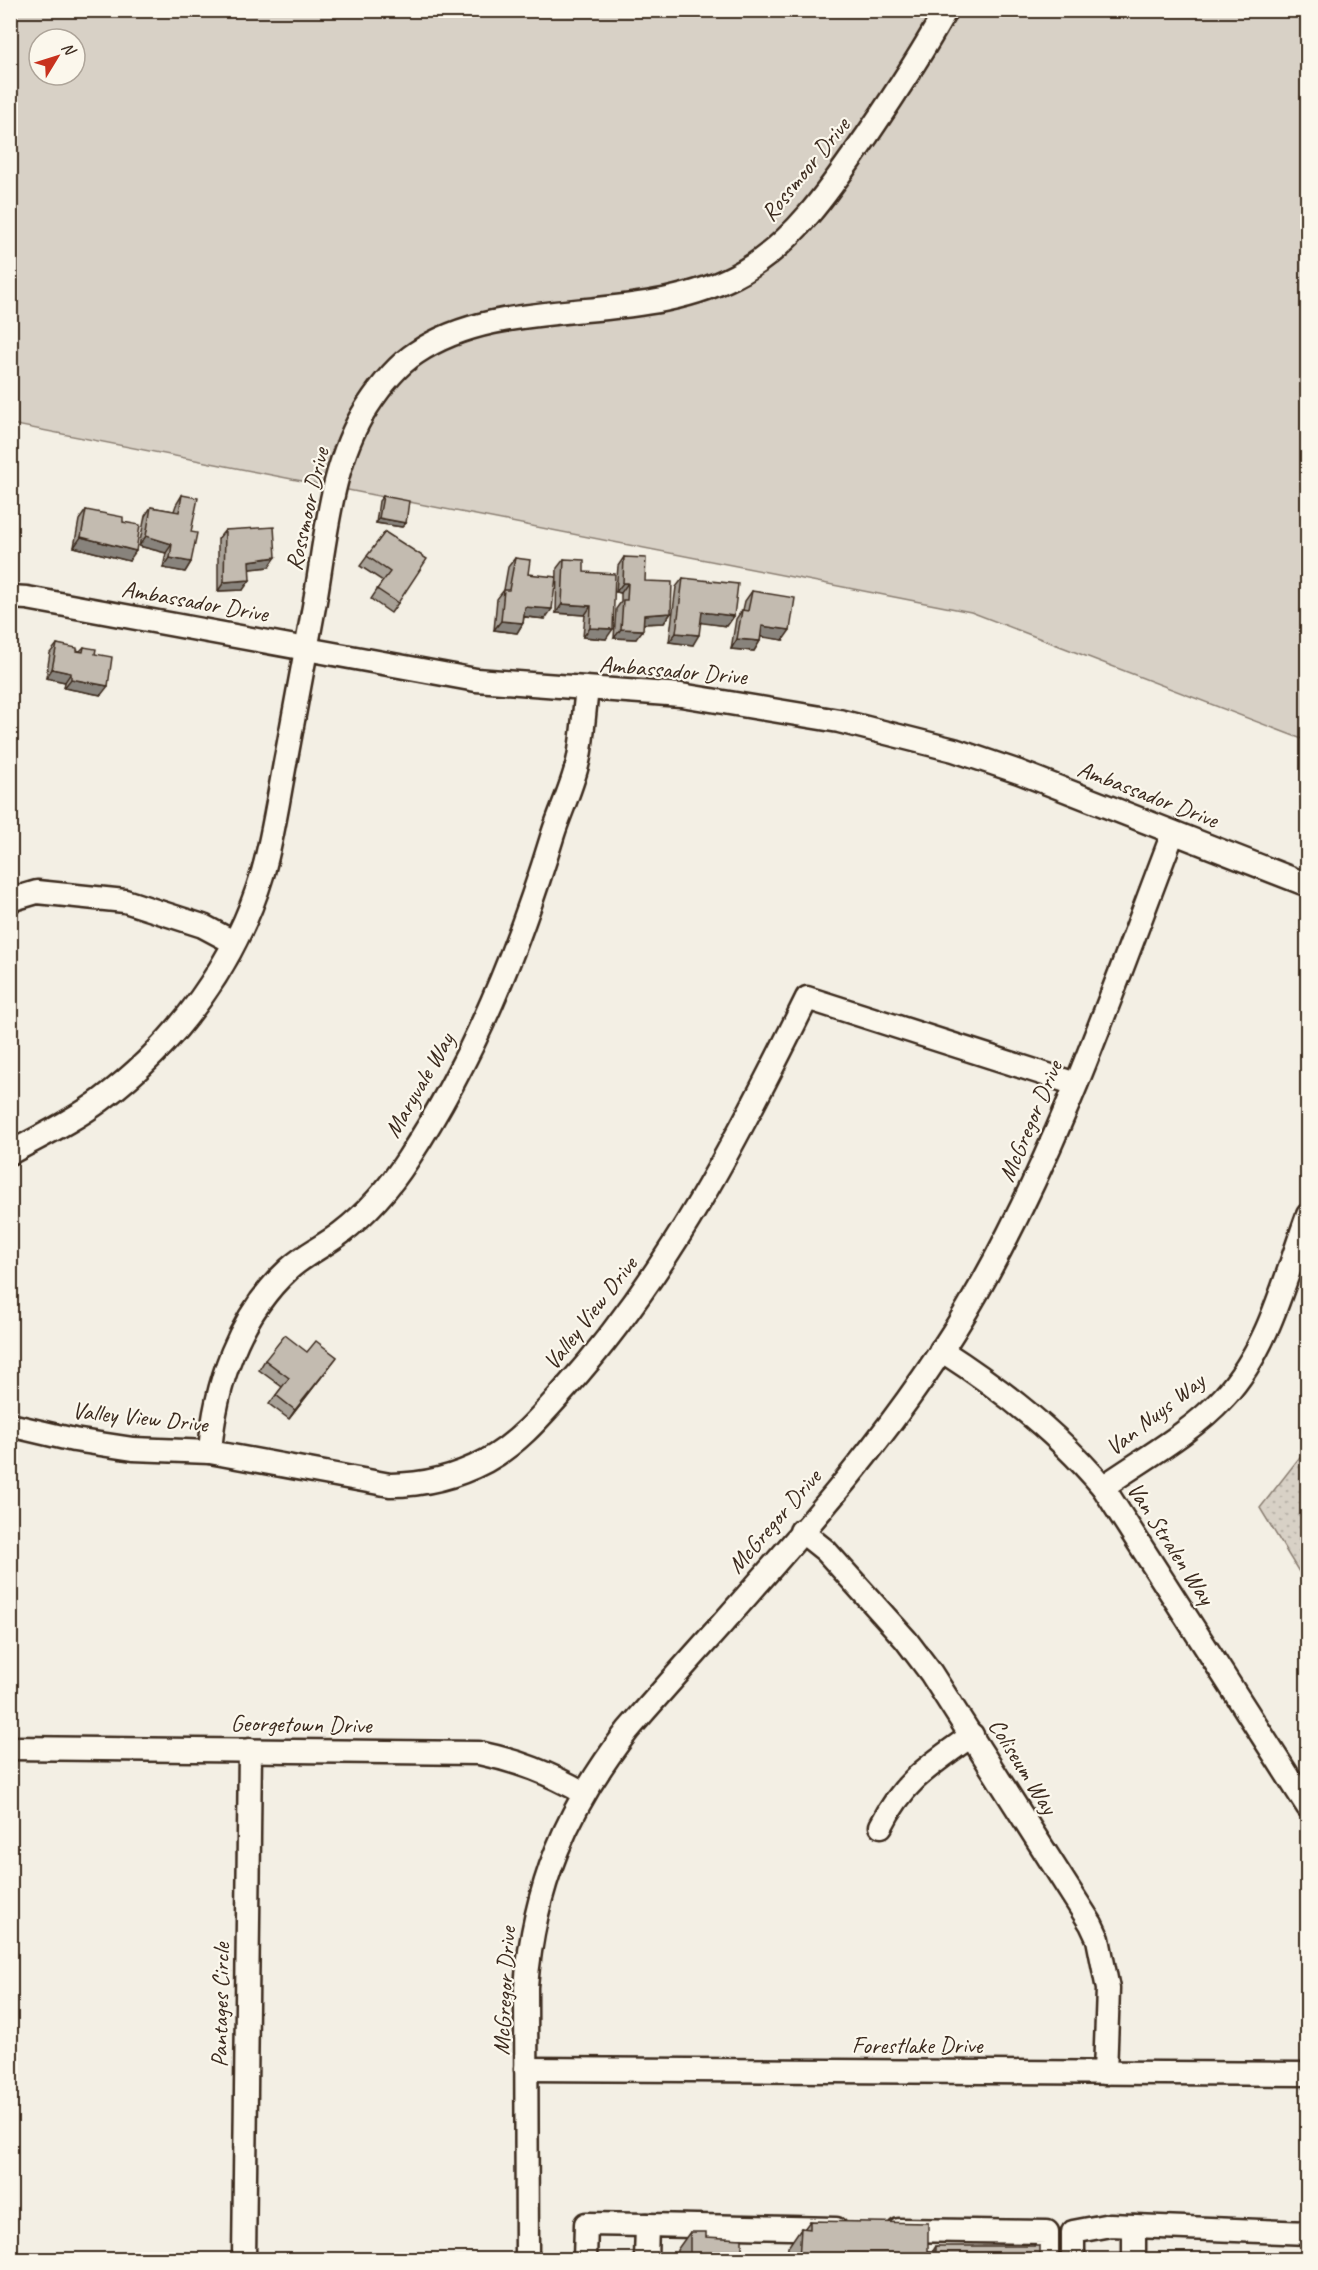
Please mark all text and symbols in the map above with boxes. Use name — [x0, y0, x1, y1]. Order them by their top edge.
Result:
north arrow — [27, 27, 87, 87]
text: N — [57, 38, 81, 61]
street label: Rossmoor Drive — [754, 109, 857, 227]
street label: Rossmoor Drive — [278, 443, 336, 573]
street label: Ambassador Drive — [120, 573, 273, 629]
street label: Ambassador Drive — [598, 649, 750, 692]
street label: Ambassador Drive — [1074, 753, 1224, 835]
street label: Maryvale Way — [377, 1026, 462, 1143]
street label: McGregor Drive — [991, 1054, 1070, 1186]
street label: Valley View Drive — [536, 1248, 645, 1376]
street label: Van Nuys Way — [1099, 1365, 1212, 1462]
street label: Valley View Drive — [71, 1395, 211, 1439]
street label: McGregor Drive — [721, 1461, 829, 1579]
street label: Van Stralen Way — [1120, 1476, 1223, 1611]
street label: Georgetown Drive — [230, 1708, 374, 1740]
street label: Coliseum Way — [982, 1712, 1065, 1821]
street label: McGregor Drive — [486, 1924, 522, 2056]
street label: Pantages Circle — [204, 1940, 236, 2068]
street label: Forestlake Drive — [852, 2030, 984, 2060]

